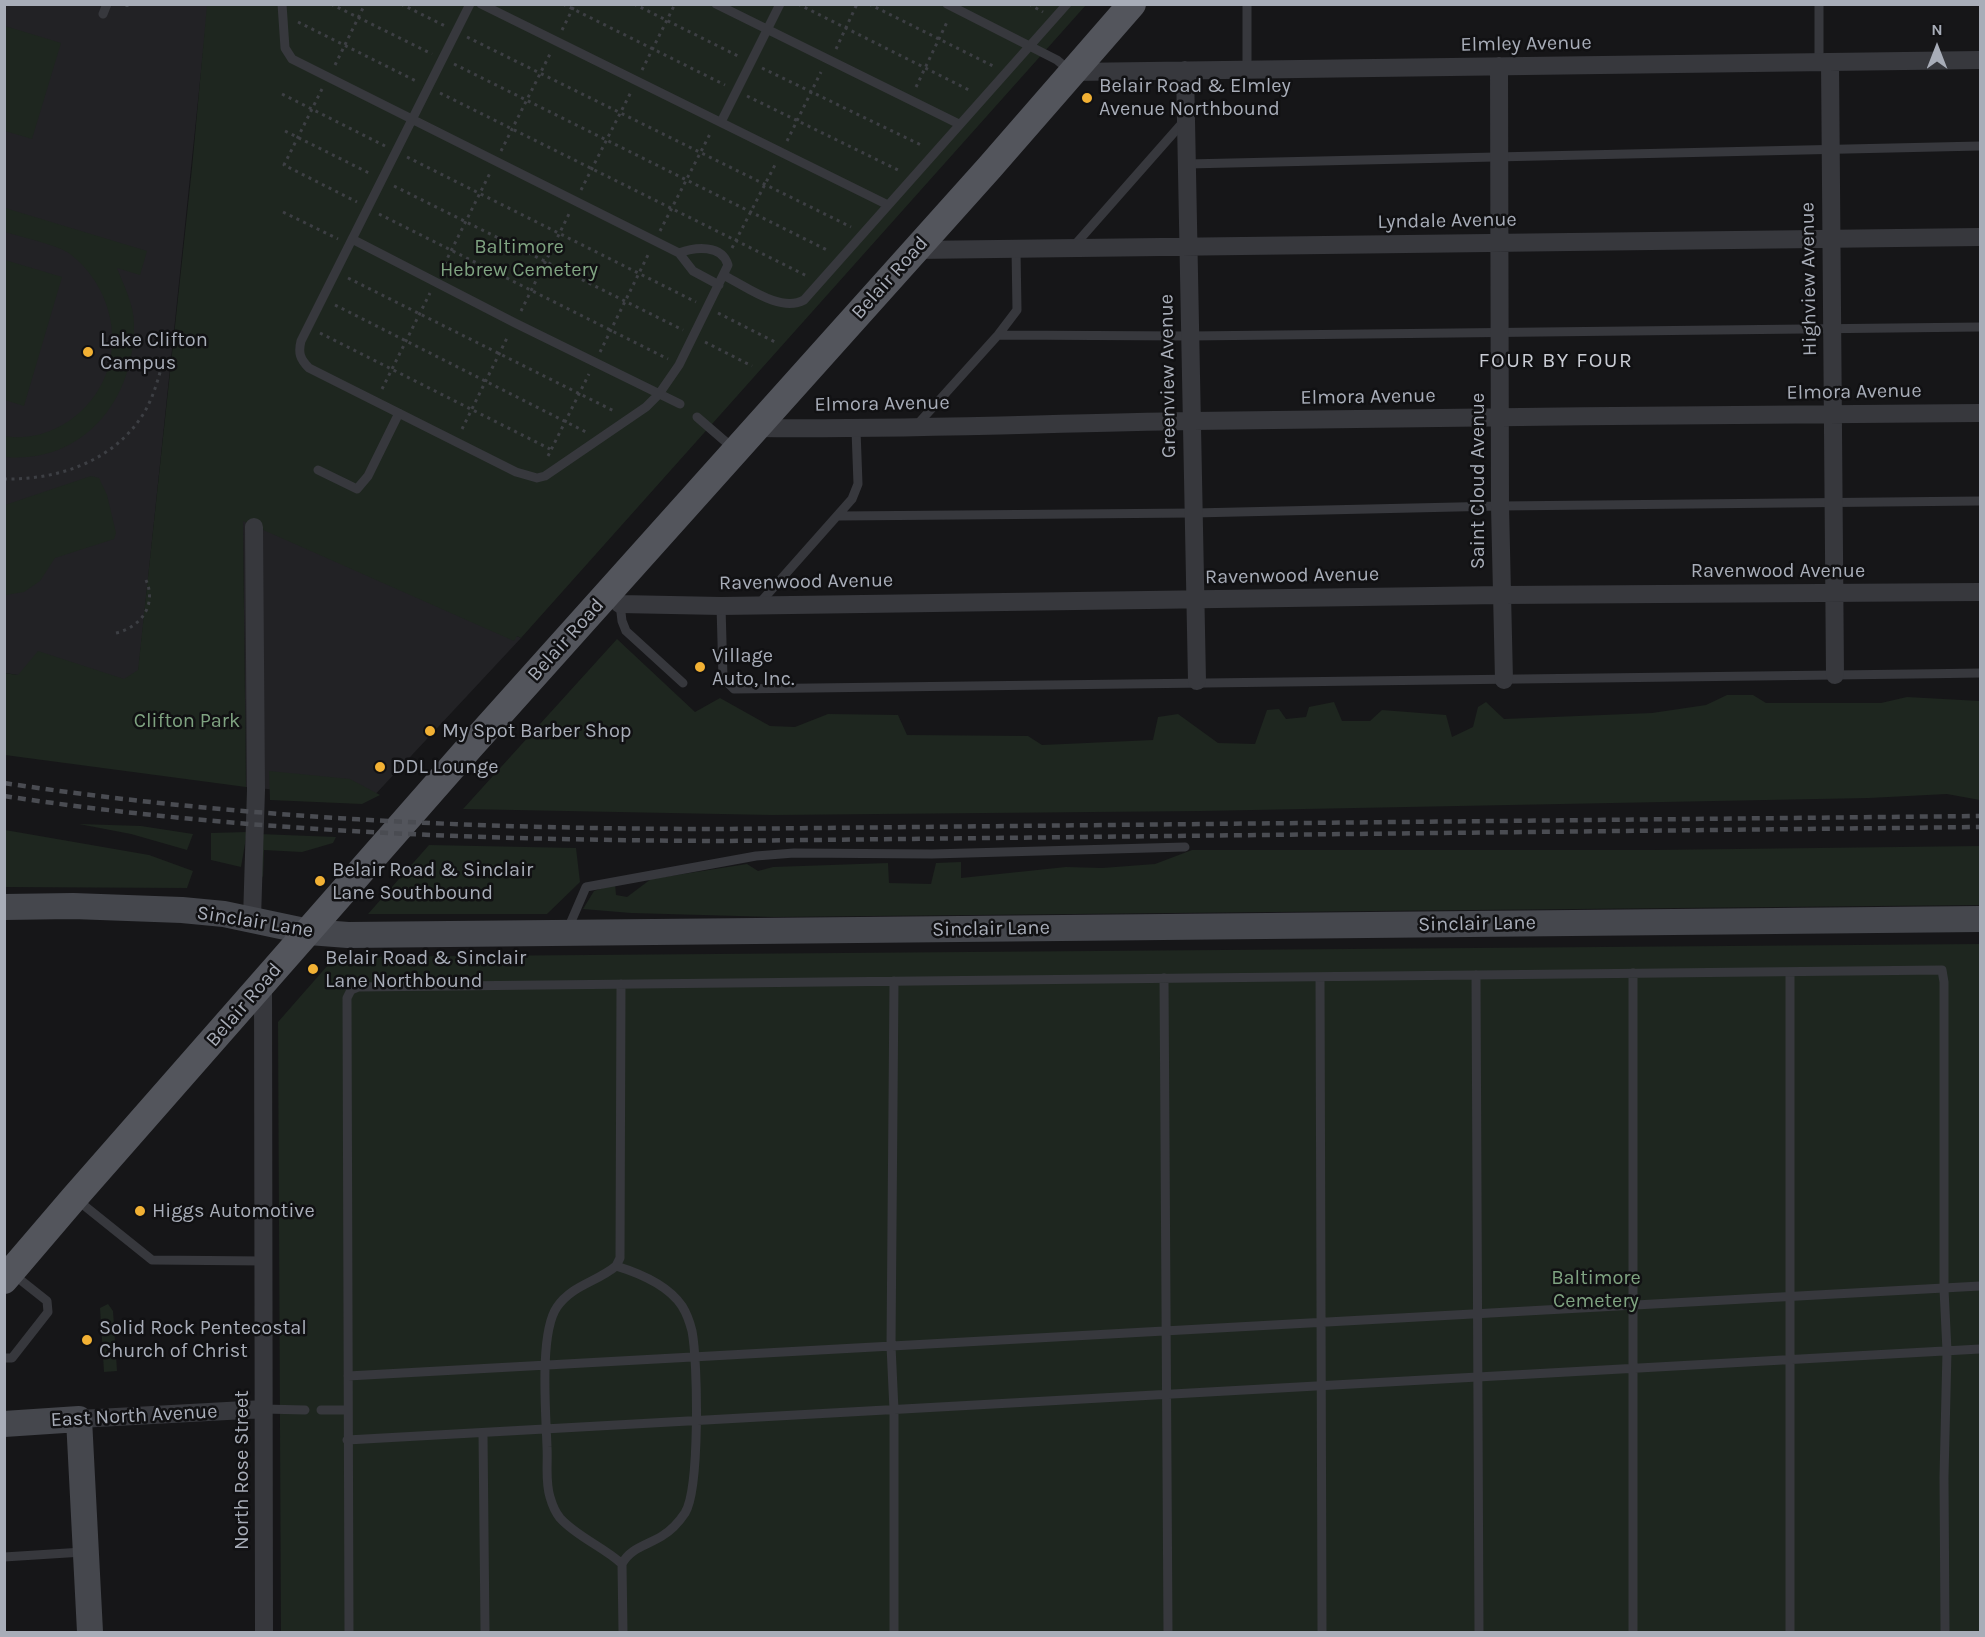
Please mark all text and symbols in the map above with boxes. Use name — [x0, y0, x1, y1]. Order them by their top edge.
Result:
north arrow — [1907, 18, 1967, 78]
text: N — [1931, 20, 1943, 39]
street label: Elmley Avenue — [1460, 31, 1592, 57]
place label: Belair Road & Elmley Avenue Northbound — [1099, 74, 1291, 121]
marker: Belair Road & Elmley Avenue Northbound — [1080, 91, 1094, 105]
street label: Highview Avenue — [1796, 202, 1822, 356]
street label: Lyndale Avenue — [1377, 208, 1517, 234]
street label: Belair Road — [847, 232, 933, 324]
park label: Baltimore Hebrew Cemetery — [440, 235, 598, 282]
street label: Greenview Avenue — [1155, 294, 1181, 458]
place label: Lake Clifton Campus — [100, 328, 208, 375]
marker: Lake Clifton Campus — [81, 345, 95, 359]
district label: FOUR BY FOUR — [1479, 348, 1633, 374]
street label: Elmora Avenue — [1786, 379, 1922, 405]
street label: Elmora Avenue — [1300, 384, 1436, 410]
street label: Elmora Avenue — [814, 391, 950, 417]
street label: Saint Cloud Avenue — [1466, 393, 1490, 569]
street label: Ravenwood Avenue — [1691, 559, 1865, 583]
street label: Ravenwood Avenue — [1205, 562, 1379, 590]
street label: Ravenwood Avenue — [719, 568, 893, 596]
street label: Belair Road — [523, 594, 609, 686]
place label: Village Auto, Inc. — [712, 644, 795, 691]
marker: Village Auto, Inc. — [693, 660, 707, 674]
park label: Clifton Park — [134, 709, 240, 733]
place label: My Spot Barber Shop — [442, 719, 632, 743]
marker: My Spot Barber Shop — [423, 724, 437, 738]
place label: DDL Lounge — [392, 755, 499, 779]
marker: DDL Lounge — [373, 760, 387, 774]
place label: Belair Road & Sinclair Lane Southbound — [332, 858, 533, 905]
marker: Belair Road & Sinclair Lane Southbound — [313, 874, 327, 888]
street label: Sinclair Lane — [195, 901, 315, 943]
street label: Sinclair Lane — [1418, 911, 1536, 937]
street label: Sinclair Lane — [932, 916, 1050, 942]
place label: Belair Road & Sinclair Lane Northbound — [325, 946, 526, 993]
street label: Belair Road — [201, 958, 287, 1052]
marker: Belair Road & Sinclair Lane Northbound — [306, 962, 320, 976]
place label: Higgs Automotive — [152, 1199, 315, 1223]
marker: Higgs Automotive — [133, 1204, 147, 1218]
park label: Baltimore Cemetery — [1551, 1266, 1641, 1313]
place label: Solid Rock Pentecostal Church of Christ — [99, 1316, 307, 1363]
marker: Solid Rock Pentecostal Church of Christ — [80, 1333, 94, 1347]
street label: North Rose Street — [230, 1390, 254, 1550]
street label: East North Avenue — [50, 1400, 218, 1432]

